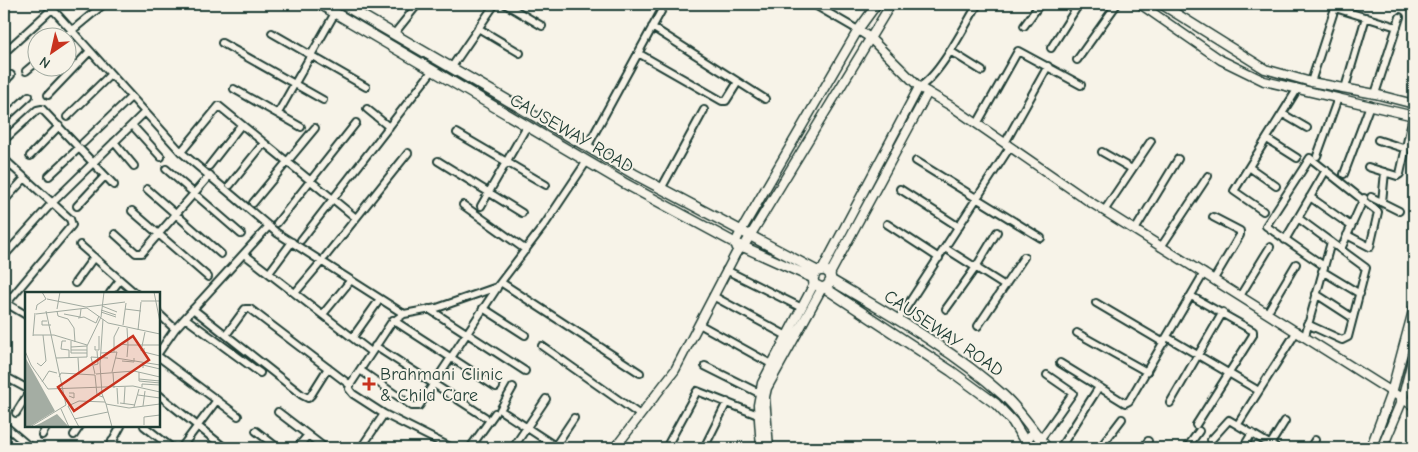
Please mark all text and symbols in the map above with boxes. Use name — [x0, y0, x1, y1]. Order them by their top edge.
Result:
north arrow — [28, 28, 78, 78]
text: N — [36, 53, 54, 72]
street label: CAUSEWAY ROAD — [506, 89, 637, 177]
street label: CAUSEWAY ROAD — [880, 286, 1007, 381]
inset map — [25, 292, 160, 427]
place label: Brahmani Clinic & Child Care — [380, 364, 503, 406]
marker: Brahmani Clinic & Child Care — [362, 377, 376, 391]

